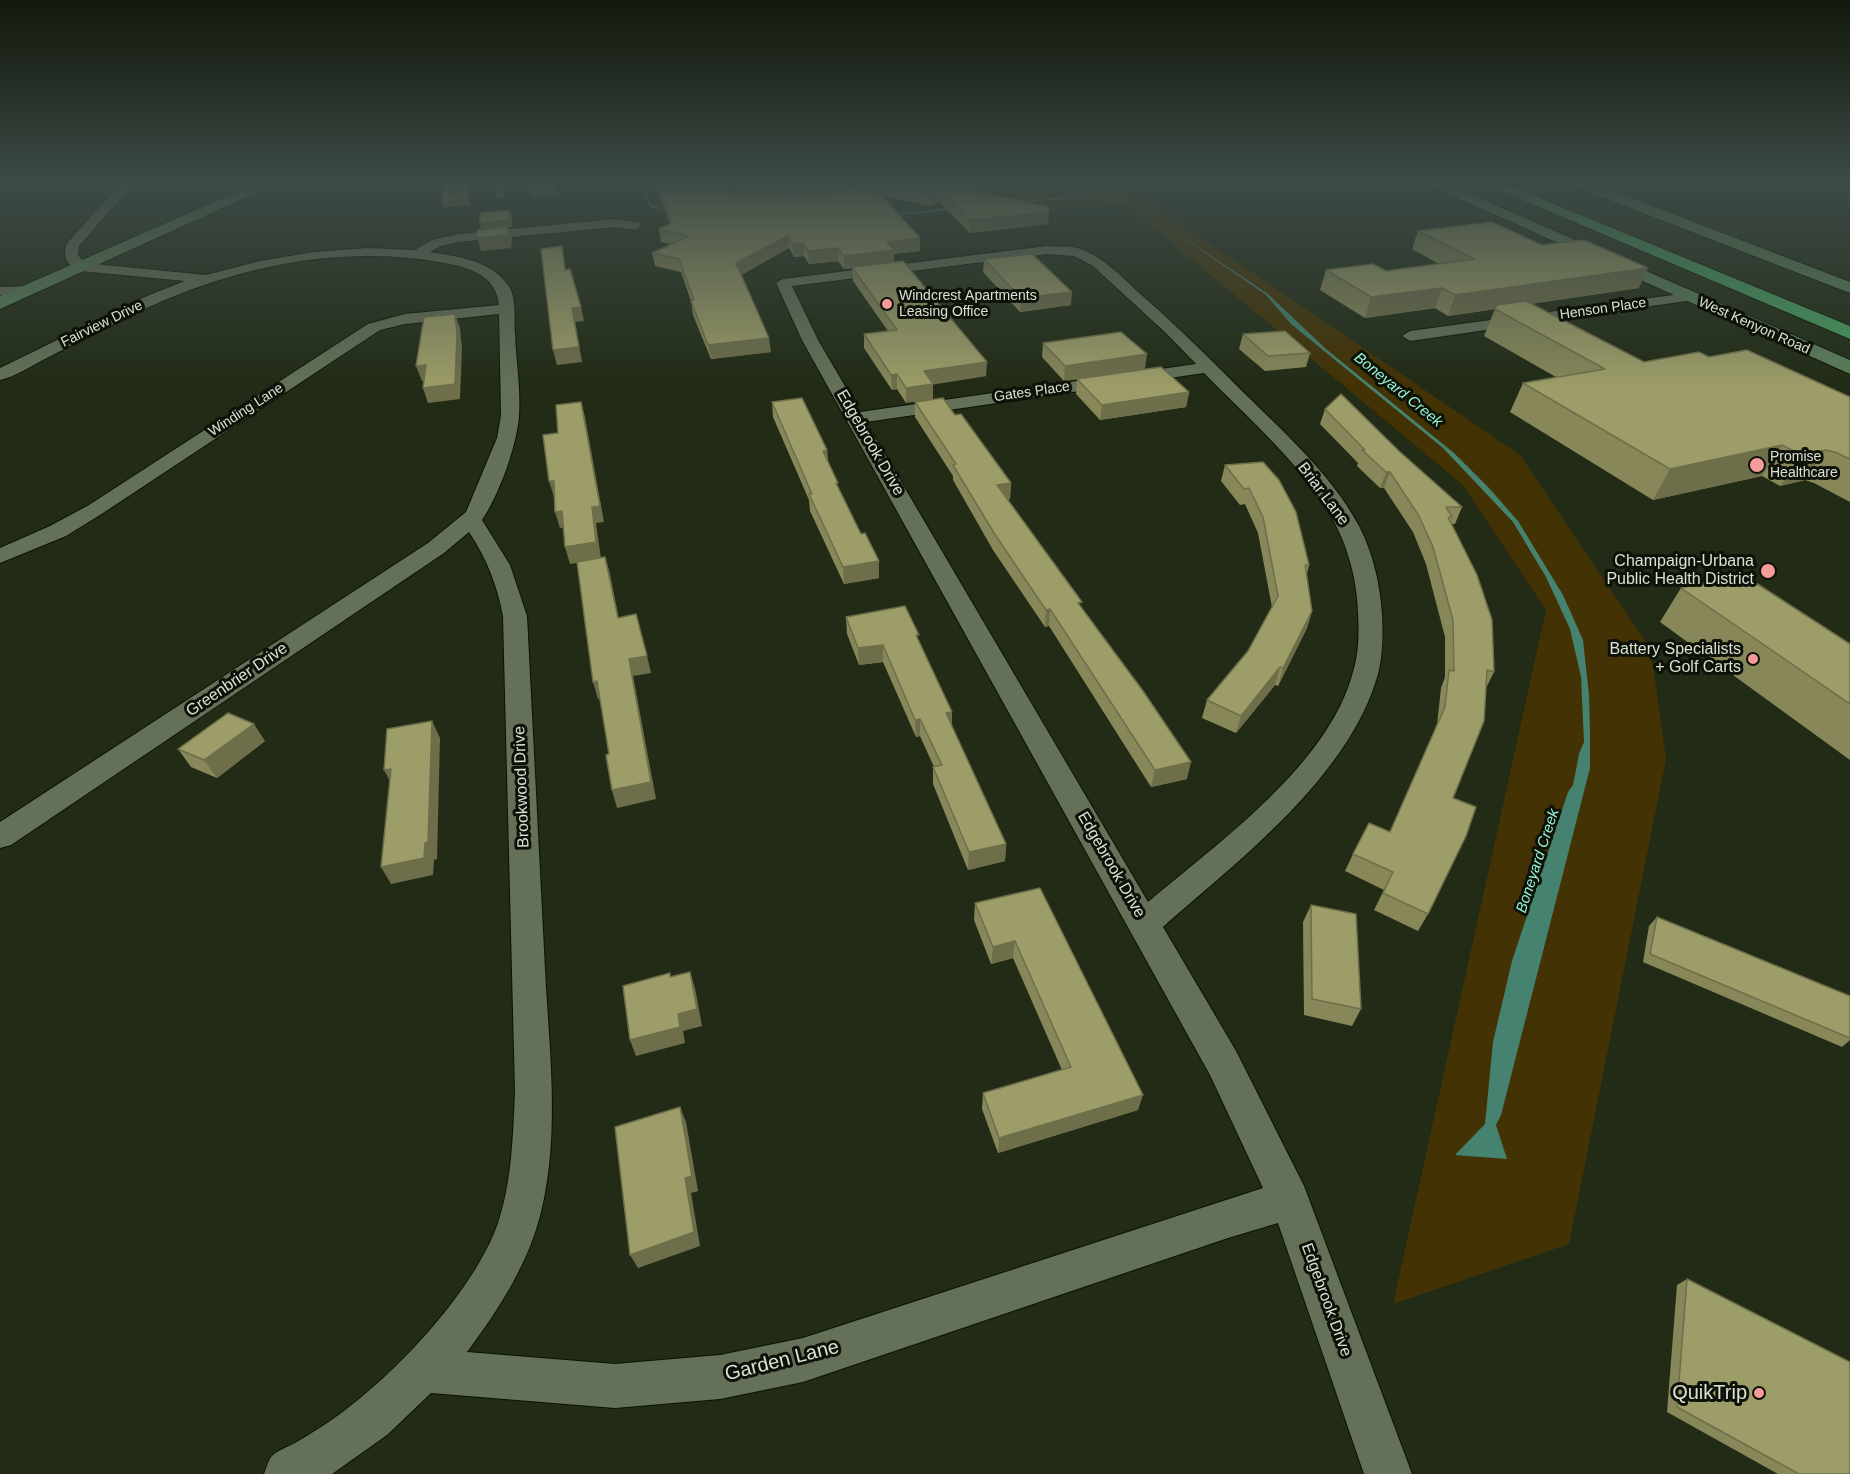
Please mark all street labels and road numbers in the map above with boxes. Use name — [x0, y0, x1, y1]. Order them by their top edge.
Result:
street label: West Kenyon Road — [1696, 294, 1812, 358]
street label: Henson Place — [1559, 295, 1647, 323]
street label: Fairview Drive — [58, 297, 146, 351]
street label: Gates Place — [993, 378, 1071, 406]
street label: Winding Lane — [206, 380, 286, 440]
street label: Edgebrook Drive — [832, 387, 908, 499]
street label: Briar Lane — [1293, 459, 1353, 529]
street label: Greenbrier Drive — [183, 639, 291, 721]
street label: Brookwood Drive — [510, 726, 534, 848]
street label: Edgebrook Drive — [1073, 809, 1149, 921]
street label: Edgebrook Drive — [1297, 1241, 1355, 1359]
street label: Garden Lane — [722, 1335, 842, 1387]

